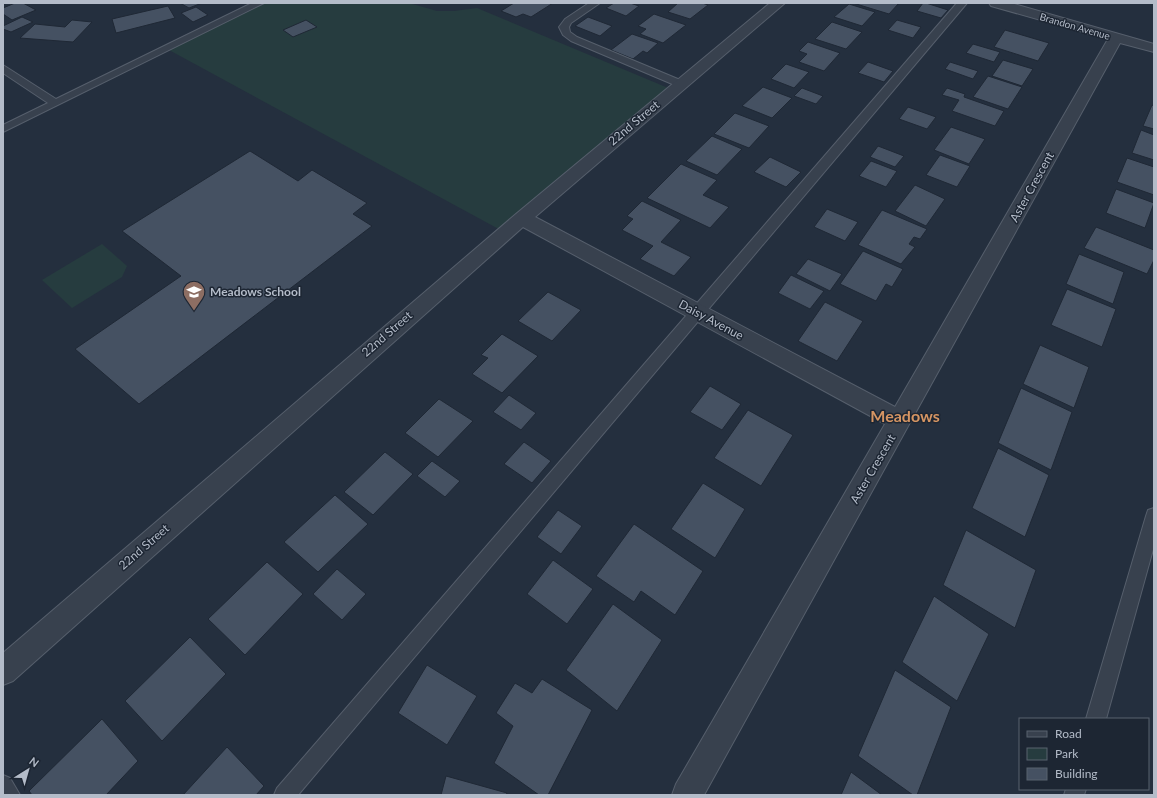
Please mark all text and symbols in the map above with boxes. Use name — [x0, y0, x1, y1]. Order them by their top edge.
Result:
street label: Brandon Avenue — [1038, 10, 1112, 42]
street label: 22nd Street — [605, 96, 663, 148]
street label: Aster Crescent — [1006, 149, 1057, 224]
school or university icon: Meadows School — [181, 279, 207, 312]
place label: Meadows School — [210, 284, 301, 299]
street label: Daisy Avenue — [676, 296, 746, 343]
street label: 22nd Street — [358, 307, 416, 360]
district label: Meadows — [870, 406, 940, 425]
street label: Aster Crescent — [847, 431, 899, 506]
street label: 22nd Street — [115, 520, 173, 573]
legend — [1019, 718, 1149, 790]
text: Road — [1055, 726, 1082, 741]
text: Park — [1055, 746, 1079, 761]
north arrow — [8, 750, 48, 790]
text: N — [27, 754, 42, 769]
text: Building — [1055, 766, 1098, 781]

